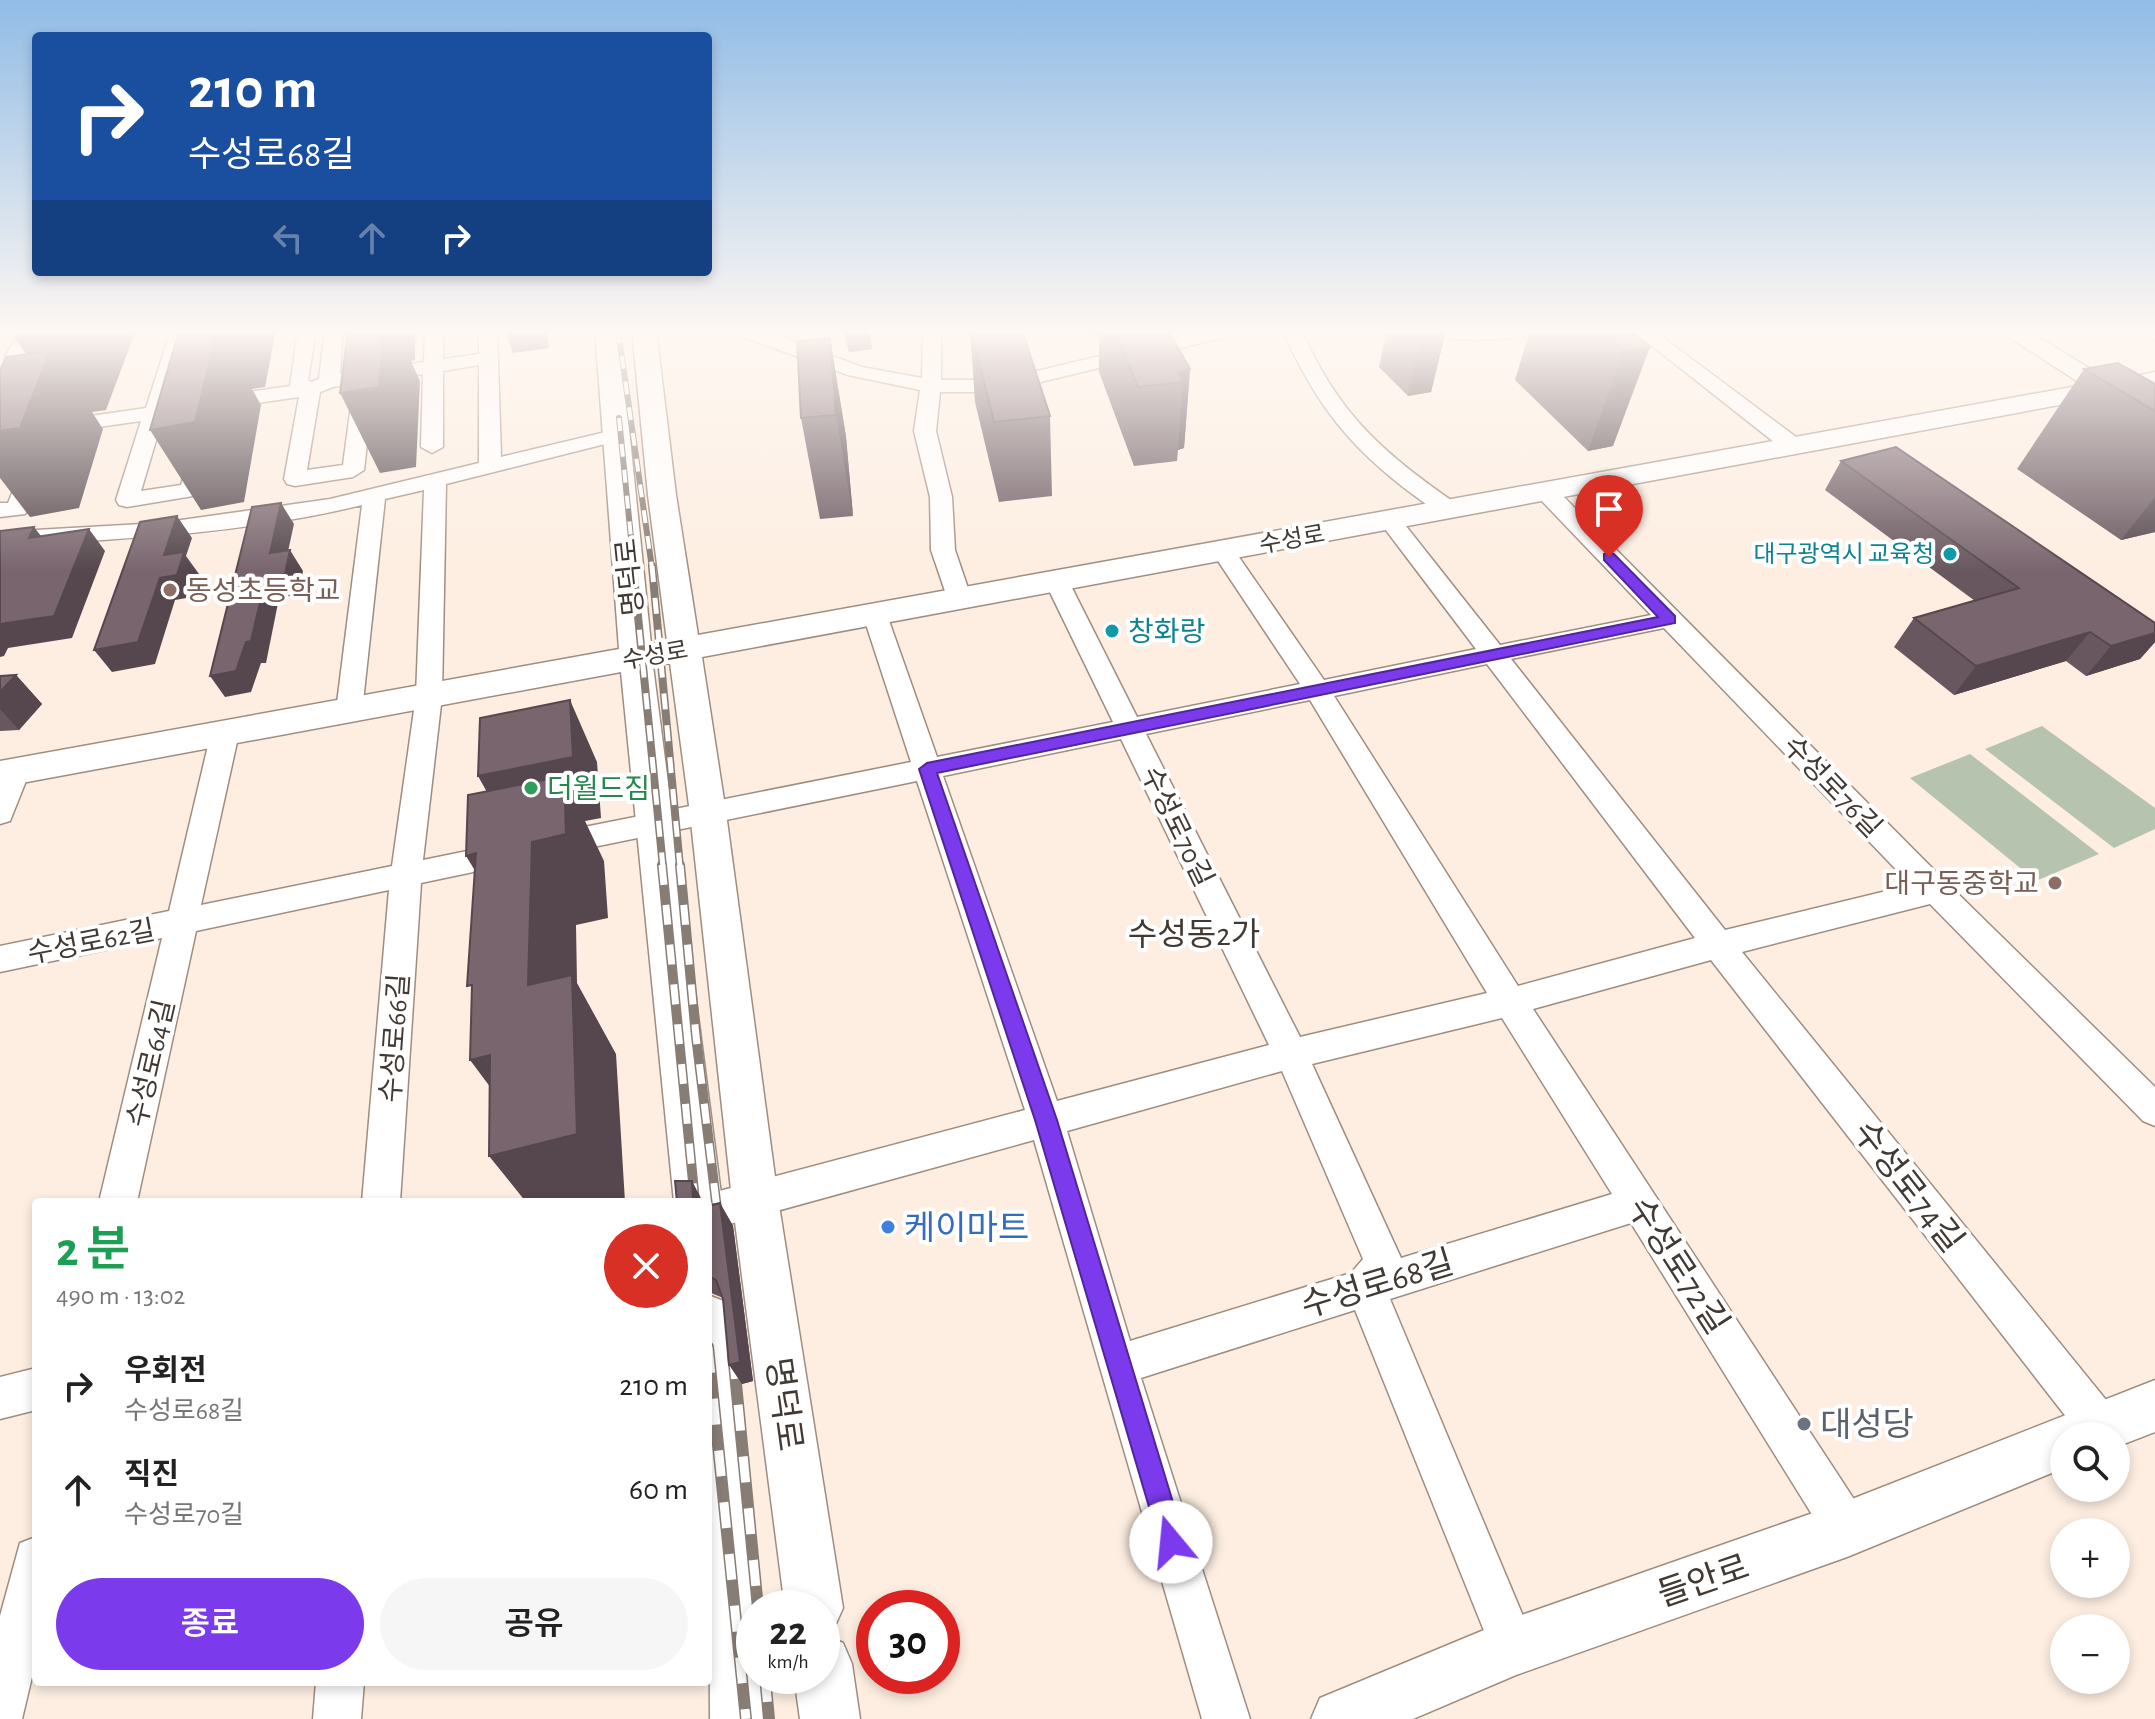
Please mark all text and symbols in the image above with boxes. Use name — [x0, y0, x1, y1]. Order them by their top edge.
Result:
text: 210 m — [188, 62, 317, 118]
icon: right — [56, 64, 160, 168]
text: 수성로68길 — [188, 137, 354, 173]
icon: left — [266, 216, 310, 260]
icon: ahead — [350, 216, 394, 260]
icon: right — [434, 216, 478, 260]
pin — [1575, 475, 1643, 557]
icon: arrive — [1587, 487, 1631, 531]
street label: 수성로 — [1257, 521, 1327, 558]
street label: 명덕로 — [611, 537, 649, 617]
place label: 대구광역시 교육청 — [1753, 542, 1934, 567]
marker: 대구광역시 교육청 — [1941, 545, 1959, 563]
place label: 동성초등학교 — [186, 576, 341, 606]
marker: 동성초등학교 — [161, 581, 179, 599]
place label: 창화랑 — [1128, 617, 1205, 647]
marker: 창화랑 — [1103, 622, 1121, 640]
street label: 수성로 — [620, 637, 690, 674]
street label: 수성로76길 — [1777, 730, 1887, 843]
street label: 수성로70길 — [1135, 762, 1219, 891]
place label: 더월드짐 — [547, 774, 650, 804]
marker: 더월드짐 — [522, 779, 540, 797]
place label: 대구동중학교 — [1884, 869, 2039, 899]
marker: 대구동중학교 — [2046, 874, 2064, 892]
street label: 수성로62길 — [25, 915, 157, 969]
district label: 수성동2가 — [1128, 918, 1260, 951]
street label: 수성로66길 — [376, 972, 414, 1104]
street label: 수성로64길 — [122, 997, 180, 1130]
street label: 수성로74길 — [1846, 1114, 1970, 1259]
street label: 수성로72길 — [1621, 1191, 1735, 1340]
place label: 케이마트 — [904, 1210, 1029, 1246]
marker: 케이마트 — [879, 1218, 897, 1236]
button: close — [604, 1224, 688, 1308]
text: 2 분 — [56, 1227, 130, 1275]
street label: 수성로68길 — [1297, 1244, 1458, 1324]
text: 490 m · 13:02 — [56, 1283, 185, 1309]
street label: 명덕로 — [760, 1355, 808, 1453]
text: 우회전 — [124, 1356, 207, 1386]
icon: right — [56, 1364, 100, 1408]
text: 210 m — [619, 1371, 688, 1401]
text: 수성로68길 — [124, 1398, 244, 1424]
place label: 대성당 — [1820, 1407, 1914, 1443]
marker: 대성당 — [1795, 1415, 1813, 1433]
map controls — [2050, 1422, 2130, 1694]
button: search — [2050, 1422, 2130, 1502]
text: 직진 — [124, 1460, 179, 1490]
icon: ahead — [56, 1468, 100, 1512]
text: 60 m — [629, 1475, 688, 1505]
position arrow — [1129, 1500, 1213, 1584]
text: 수성로70길 — [124, 1502, 244, 1528]
button: + — [2050, 1518, 2130, 1598]
street label: 들안로 — [1653, 1549, 1754, 1613]
button: 종료 — [56, 1578, 364, 1670]
button: 공유 — [380, 1578, 688, 1670]
speed limit sign: 30 — [856, 1590, 960, 1694]
text: 22 — [769, 1612, 807, 1652]
button: − — [2050, 1614, 2130, 1694]
text: km/h — [767, 1652, 809, 1672]

